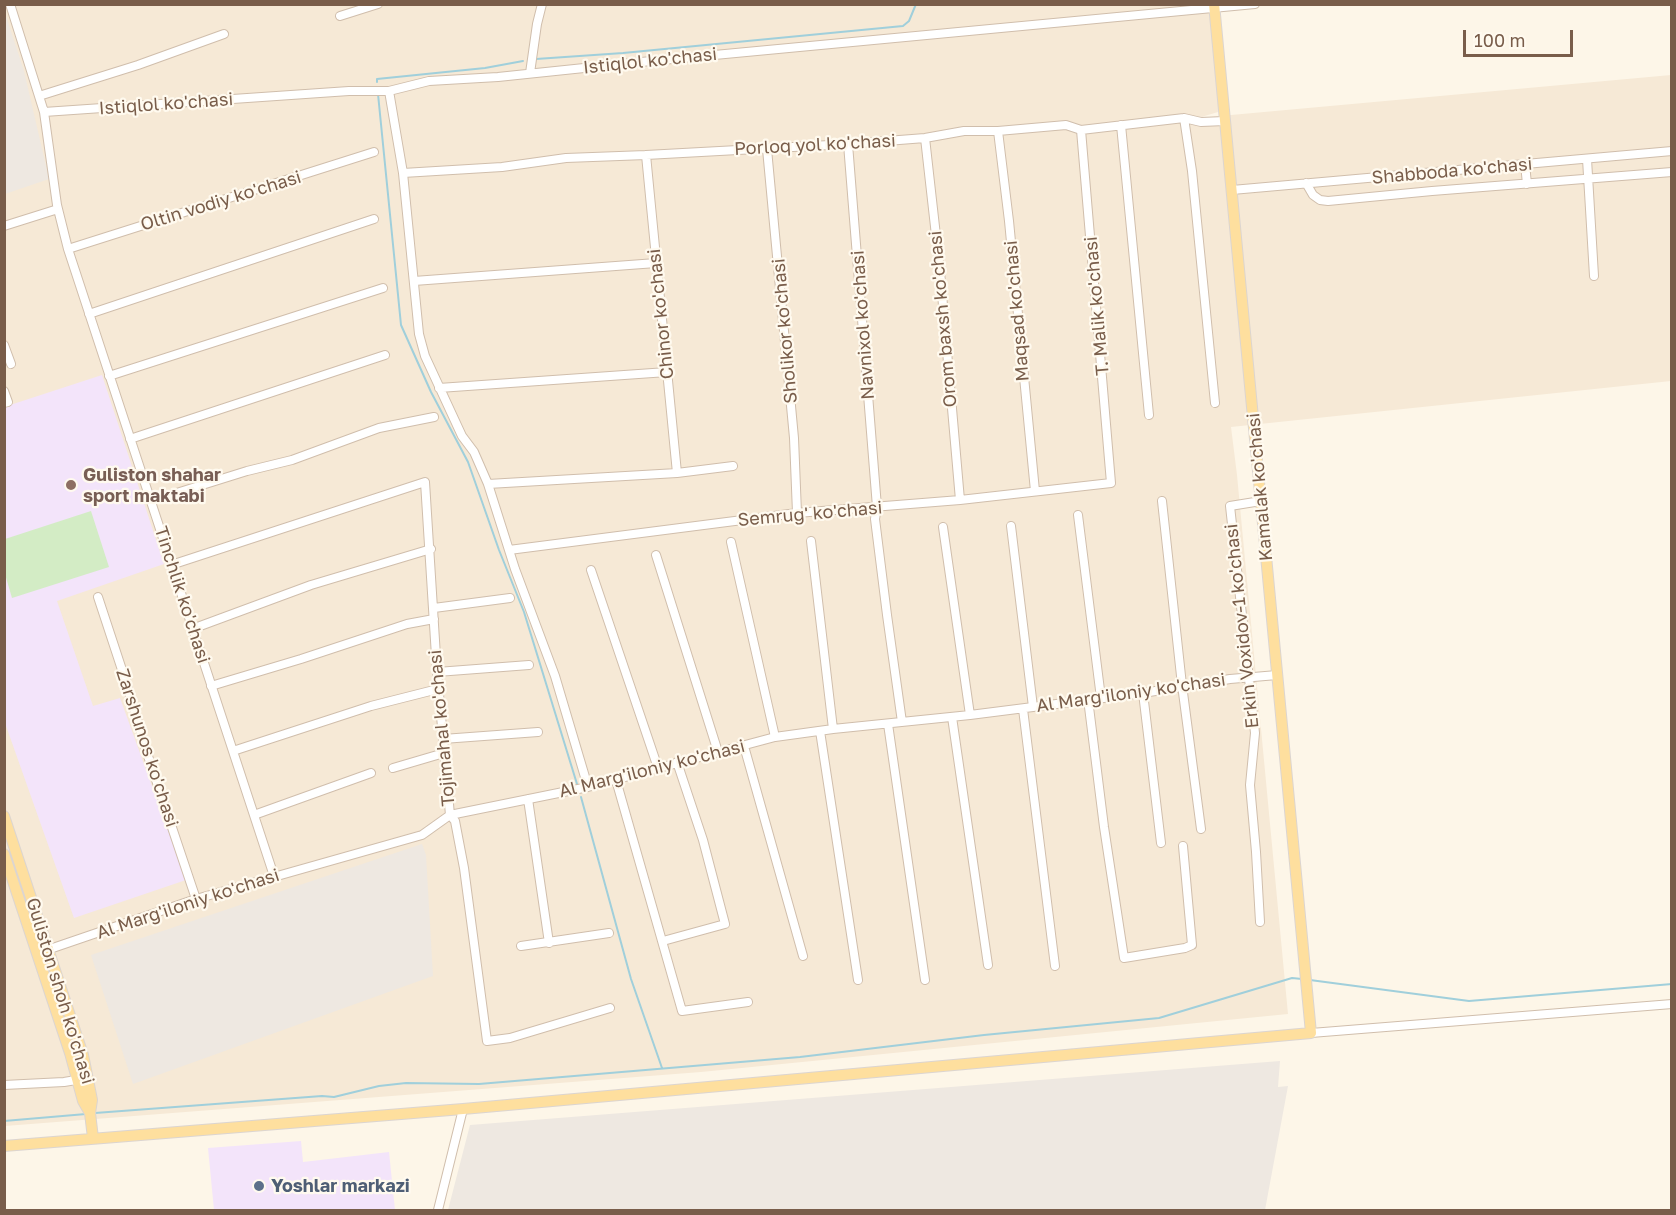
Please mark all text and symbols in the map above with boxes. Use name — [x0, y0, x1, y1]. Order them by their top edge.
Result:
scale bar — [1466, 18, 1576, 56]
text: 100 m — [1474, 29, 1525, 51]
street label: Istiqlol ko'chasi — [582, 43, 718, 79]
street label: Istiqlol ko'chasi — [98, 89, 234, 119]
street label: Porloq yol ko'chasi — [734, 130, 896, 160]
street label: Shabboda ko'chasi — [1371, 153, 1533, 189]
street label: Oltin vodiy ko'chasi — [138, 166, 304, 236]
street label: Orom baxsh ko'chasi — [925, 230, 961, 408]
street label: T. Malik ko'chasi — [1080, 236, 1114, 376]
street label: Maqsad ko'chasi — [1000, 240, 1034, 382]
street label: Chinor ko'chasi — [643, 248, 679, 380]
street label: Navnixol ko'chasi — [847, 250, 879, 400]
street label: Sholikor ko'chasi — [768, 257, 802, 405]
street label: Kamalak ko'chasi — [1243, 412, 1277, 562]
place label: Guliston shahar sport maktabi — [83, 464, 221, 506]
marker: Guliston shahar sport maktabi — [64, 478, 78, 492]
street label: Semrug' ko'chasi — [737, 497, 883, 531]
street label: Erkin Voxidov-1 ko'chasi — [1221, 523, 1263, 729]
street label: Tinchlik ko'chasi — [150, 524, 214, 666]
street label: Tojimahal ko'chasi — [424, 649, 460, 807]
street label: Zarshunos ko'chasi — [111, 666, 183, 830]
street label: Al Marg'iloniy ko'chasi — [1035, 669, 1227, 717]
street label: Al Marg'iloniy ko'chasi — [557, 735, 747, 803]
street label: Al Marg'iloniy ko'chasi — [94, 864, 282, 944]
street label: Guliston shoh ko'chasi — [21, 895, 99, 1087]
place label: Yoshlar markazi — [271, 1175, 410, 1197]
marker: Yoshlar markazi — [252, 1179, 266, 1193]

